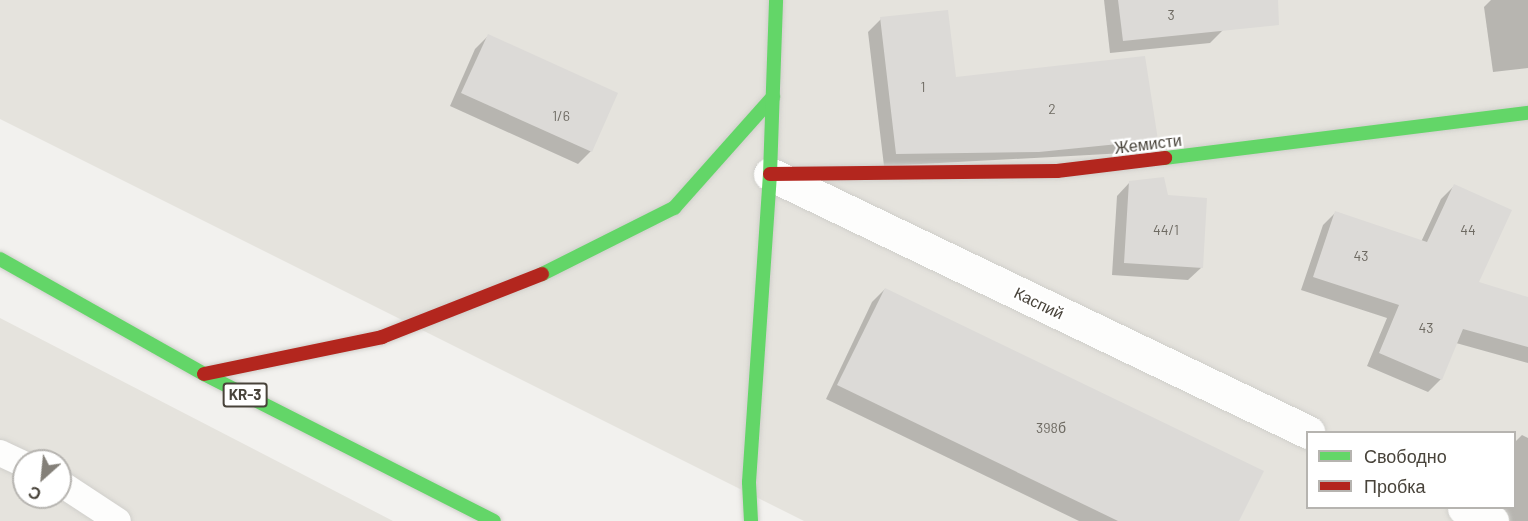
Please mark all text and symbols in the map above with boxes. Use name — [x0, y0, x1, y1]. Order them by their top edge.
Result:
house number: 3 — [1167, 7, 1175, 23]
house number: 1 — [921, 79, 925, 95]
house number: 2 — [1048, 101, 1056, 117]
house number: 1/6 — [552, 108, 570, 124]
street label: Жемисти — [1113, 130, 1183, 158]
house number: 44/1 — [1153, 222, 1179, 238]
house number: 44 — [1460, 222, 1476, 238]
house number: 43 — [1354, 248, 1368, 264]
street label: Каспий — [1011, 283, 1067, 323]
house number: 43 — [1419, 320, 1433, 336]
road number: KR-3 — [222, 383, 268, 407]
house number: 398б — [1036, 420, 1066, 436]
legend — [1306, 431, 1516, 509]
text: Свободно — [1364, 445, 1447, 467]
north arrow — [12, 449, 72, 509]
text: Пробка — [1364, 475, 1426, 497]
text: С — [25, 483, 44, 505]

